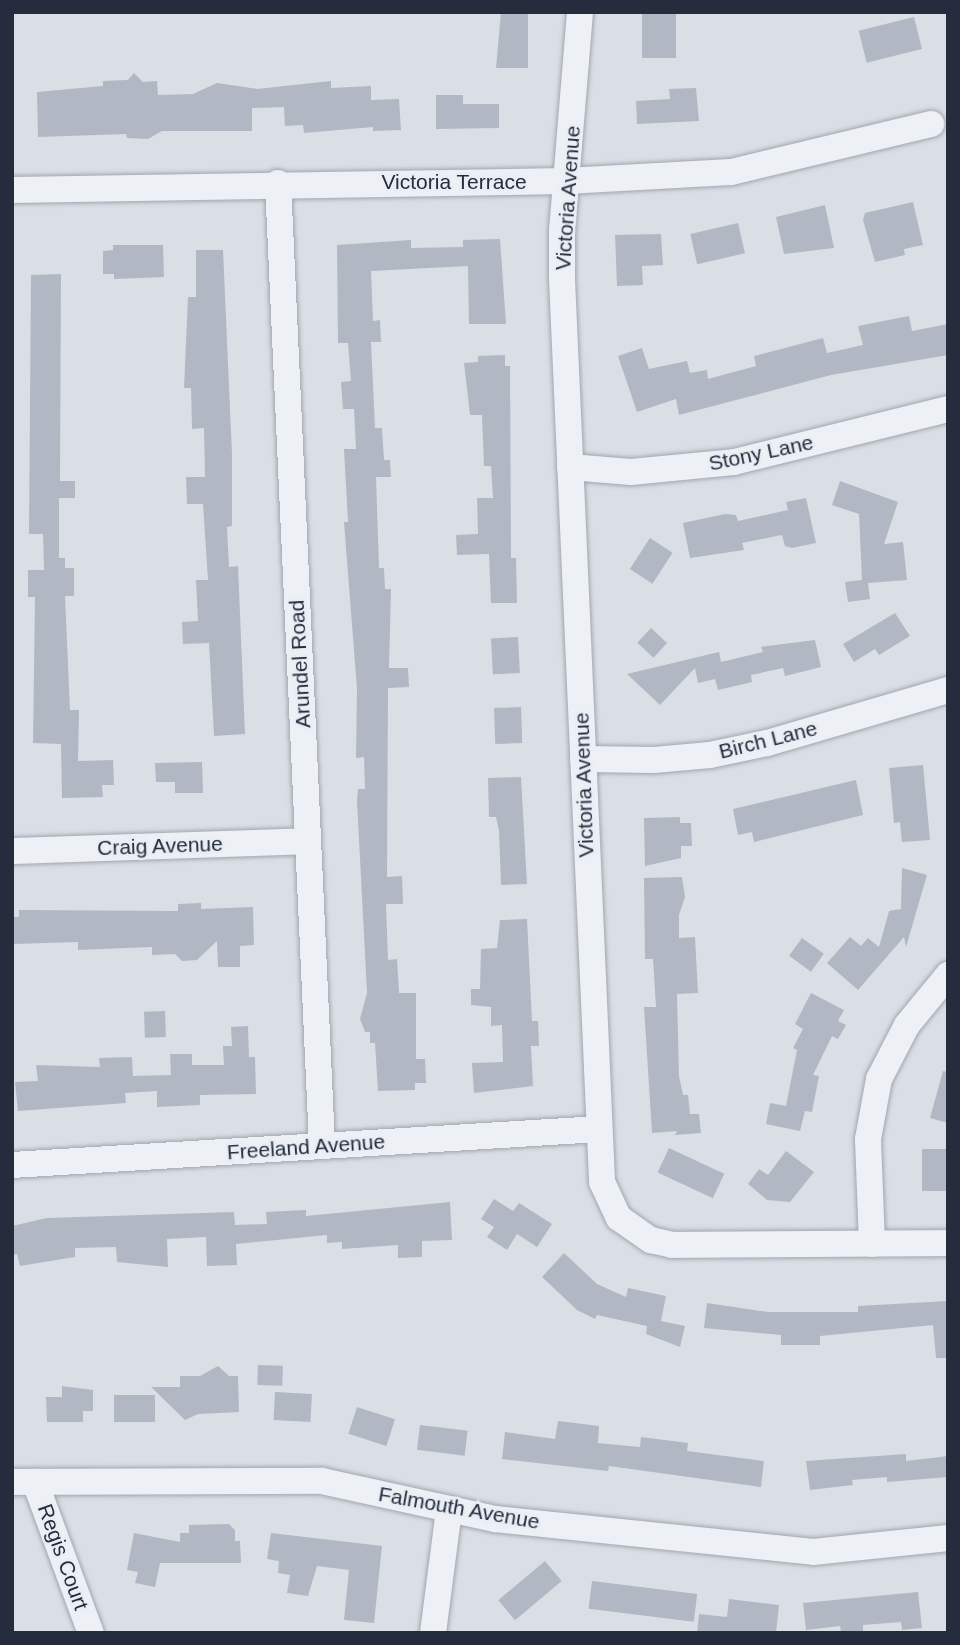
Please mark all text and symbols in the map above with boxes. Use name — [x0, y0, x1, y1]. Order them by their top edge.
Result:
street label: Victoria Avenue — [550, 124, 586, 272]
street label: Victoria Terrace — [381, 169, 527, 195]
street label: Stony Lane — [706, 430, 816, 476]
street label: Arundel Road — [284, 599, 316, 729]
street label: Victoria Avenue — [569, 711, 599, 859]
street label: Birch Lane — [716, 716, 820, 764]
street label: Craig Avenue — [96, 831, 224, 861]
street label: Freeland Avenue — [226, 1129, 386, 1165]
street label: Falmouth Avenue — [376, 1481, 542, 1535]
street label: Regis Court — [32, 1501, 94, 1613]

